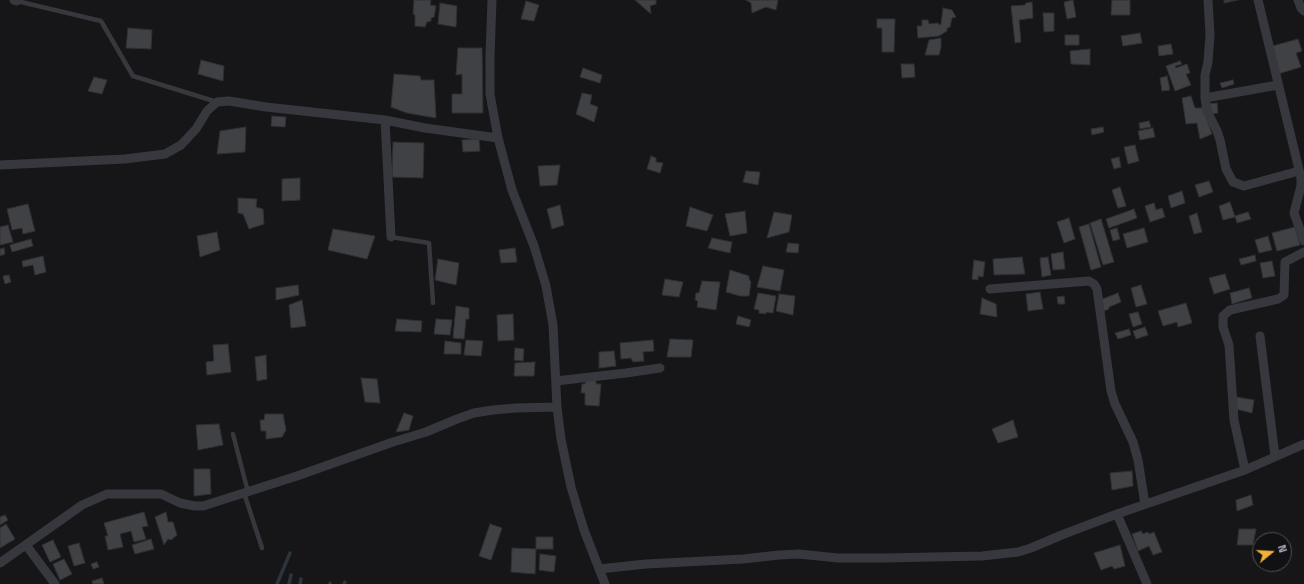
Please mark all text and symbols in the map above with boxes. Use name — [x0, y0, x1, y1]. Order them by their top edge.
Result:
north arrow — [1252, 532, 1292, 572]
text: N — [1274, 543, 1291, 555]

